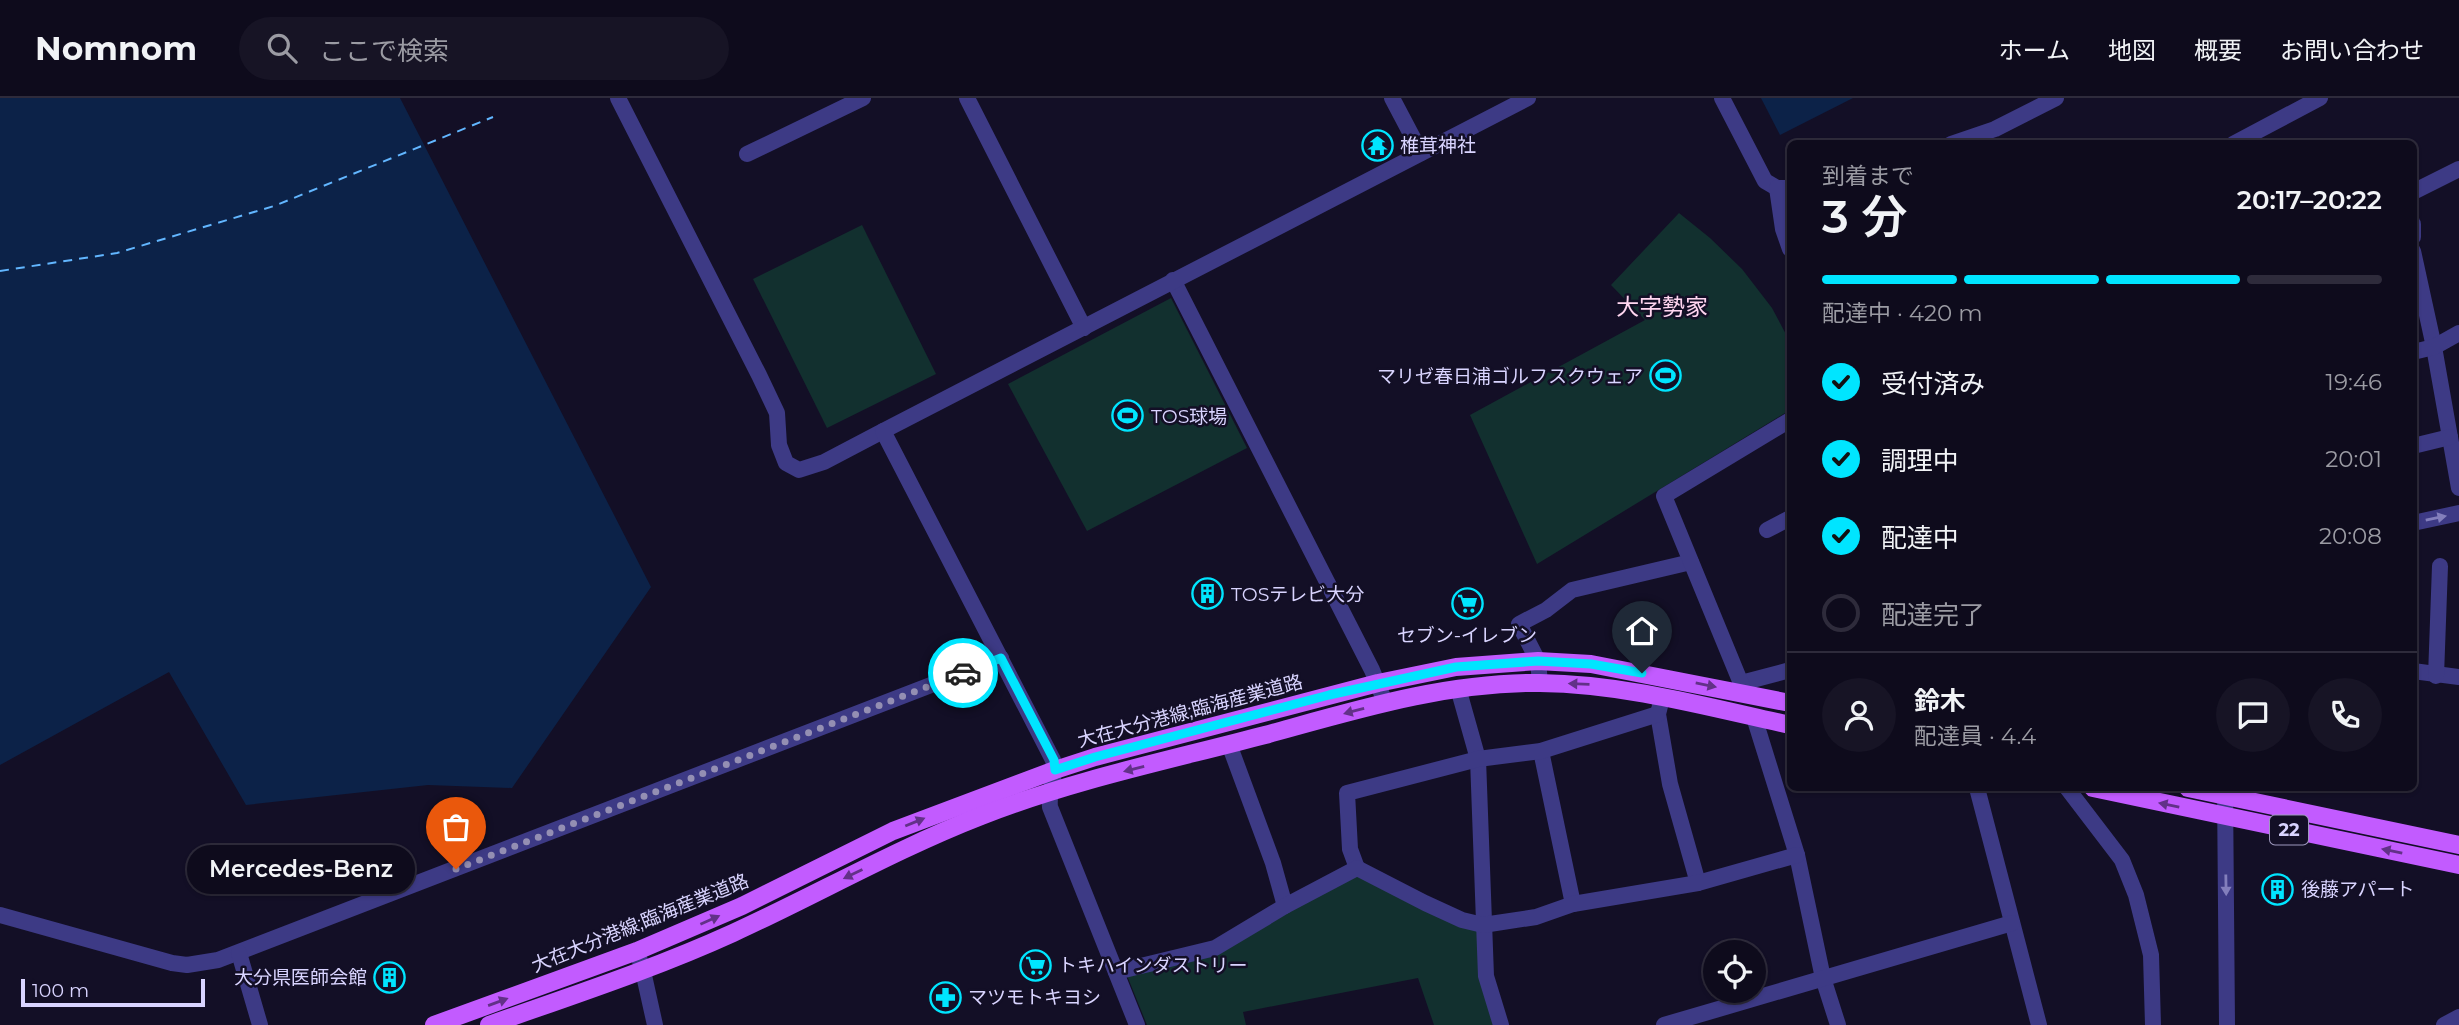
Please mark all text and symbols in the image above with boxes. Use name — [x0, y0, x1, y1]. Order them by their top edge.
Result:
search box — [239, 17, 729, 80]
text: Nomnom — [35, 28, 197, 68]
icon: search — [263, 29, 301, 67]
text: ここで検索 — [319, 35, 449, 67]
text: ホーム — [1999, 36, 2070, 65]
text: 地図 — [2108, 36, 2156, 65]
text: 概要 — [2194, 36, 2242, 65]
text: お問い合わせ — [2280, 36, 2424, 65]
temple icon: 椎茸神社 — [1360, 128, 1394, 162]
place label: 椎茸神社 — [1400, 134, 1476, 157]
text: 到着まで — [1822, 162, 1914, 190]
text: 20:17–20:22 — [2237, 184, 2382, 216]
text: 3 分 — [1822, 188, 1907, 245]
district label: 大字勢家 — [1616, 293, 1708, 321]
text: 配達中 · 420 m — [1822, 299, 1983, 327]
sports icon: マリゼ春日浦ゴルフスクウェア — [1649, 359, 1683, 393]
icon: check — [1822, 363, 1860, 401]
place label: マリゼ春日浦ゴルフスクウェア — [1377, 365, 1643, 388]
text: 受付済み — [1881, 368, 1985, 400]
text: 19:46 — [2326, 368, 2382, 396]
sports icon: TOS球場 — [1111, 399, 1145, 433]
place label: TOS球場 — [1151, 405, 1227, 428]
icon: check — [1822, 440, 1860, 478]
text: 調理中 — [1881, 445, 1959, 477]
text: 20:01 — [2325, 445, 2382, 473]
one-way arrow — [2425, 513, 2447, 524]
icon: check — [1822, 517, 1860, 555]
text: 配達中 — [1881, 522, 1959, 554]
text: 20:08 — [2319, 522, 2382, 550]
building icon: TOSテレビ大分 — [1191, 577, 1225, 611]
place label: TOSテレビ大分 — [1231, 583, 1364, 606]
supermarket icon: セブン-イレブン — [1450, 587, 1484, 621]
text: 配達完了 — [1881, 599, 1985, 631]
pin — [1612, 601, 1672, 673]
icon: home — [1623, 612, 1661, 650]
place label: セブン-イレブン — [1397, 624, 1537, 647]
courier — [928, 638, 998, 708]
icon: car — [944, 654, 982, 692]
street label: 大在大分港線;臨海産業道路 — [1075, 670, 1305, 752]
button: person — [1822, 678, 1896, 752]
button: chat — [2216, 678, 2290, 752]
button: phone — [2308, 678, 2382, 752]
one-way arrow — [1568, 679, 1590, 690]
one-way arrow — [1695, 680, 1717, 691]
text: 鈴木 — [1914, 685, 1966, 717]
one-way arrow — [1344, 706, 1365, 716]
text: 配達員 · 4.4 — [1914, 722, 2036, 750]
one-way arrow — [1124, 764, 1145, 774]
pin — [426, 797, 486, 869]
one-way arrow — [2158, 799, 2180, 810]
icon: bag — [437, 808, 475, 846]
road number: 22 — [2270, 816, 2308, 844]
one-way arrow — [905, 817, 926, 828]
callout: Mercedes-Benz — [186, 844, 414, 894]
one-way arrow — [2381, 845, 2403, 856]
text: Mercedes-Benz — [209, 855, 393, 883]
one-way arrow — [843, 868, 863, 880]
street label: 大在大分港線;臨海産業道路 — [528, 869, 752, 977]
building icon: 後藤アパート — [2261, 872, 2295, 906]
one-way arrow — [2220, 874, 2232, 896]
place label: 後藤アパート — [2301, 878, 2415, 901]
one-way arrow — [700, 914, 720, 926]
map controls — [1703, 940, 1766, 1003]
button: locate — [1703, 940, 1766, 1003]
supermarket icon: トキハインダストリー — [1018, 948, 1052, 982]
place label: トキハインダストリー — [1058, 954, 1248, 977]
building icon: 大分県医師会館 — [373, 960, 407, 994]
place label: 大分県医師会館 — [234, 966, 367, 989]
scale bar — [21, 976, 205, 1008]
text: 100 m — [32, 979, 89, 1002]
pharmacy icon: マツモトキヨシ — [928, 980, 962, 1014]
place label: マツモトキヨシ — [968, 986, 1101, 1009]
one-way arrow — [488, 996, 509, 1007]

